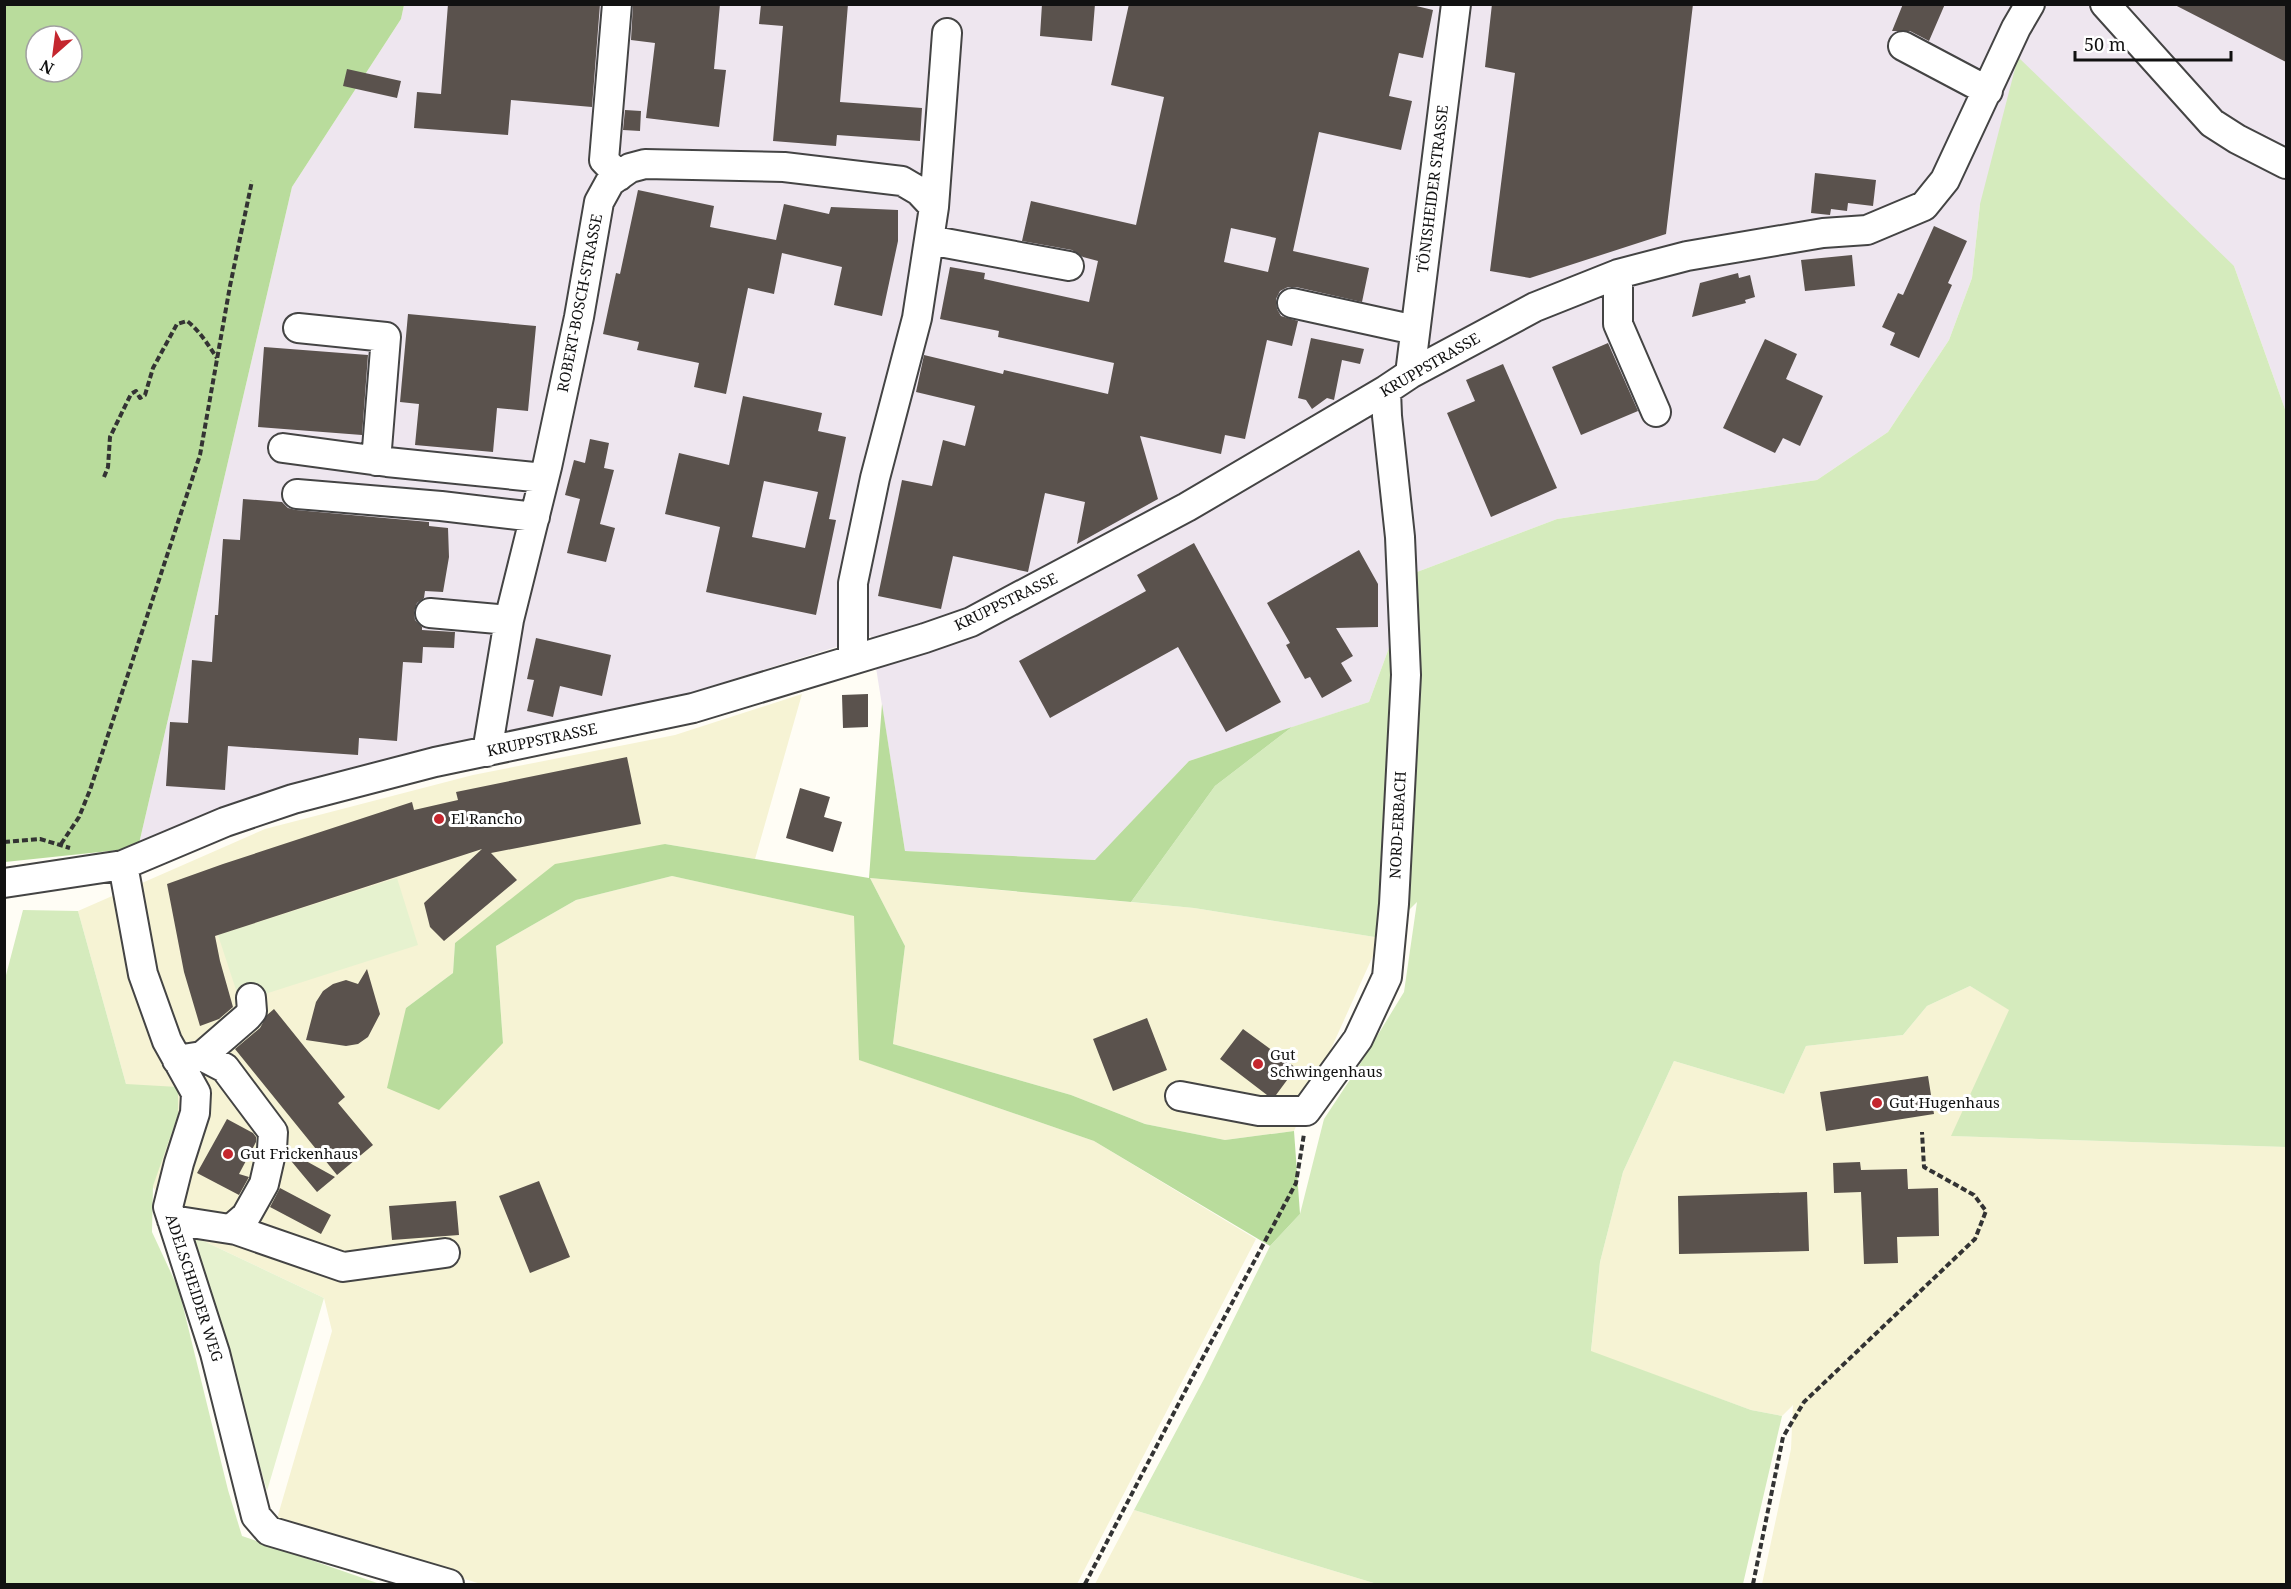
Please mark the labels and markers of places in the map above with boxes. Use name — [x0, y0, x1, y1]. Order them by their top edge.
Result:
place label: El Rancho — [451, 808, 522, 828]
marker: El Rancho — [432, 812, 446, 826]
place label: Gut Schwingenhaus — [1270, 1044, 1383, 1081]
marker: Gut Schwingenhaus — [1251, 1057, 1265, 1071]
place label: Gut Hugenhaus — [1889, 1092, 2000, 1112]
marker: Gut Hugenhaus — [1870, 1096, 1884, 1110]
place label: Gut Frickenhaus — [240, 1143, 358, 1163]
marker: Gut Frickenhaus — [221, 1147, 235, 1161]

